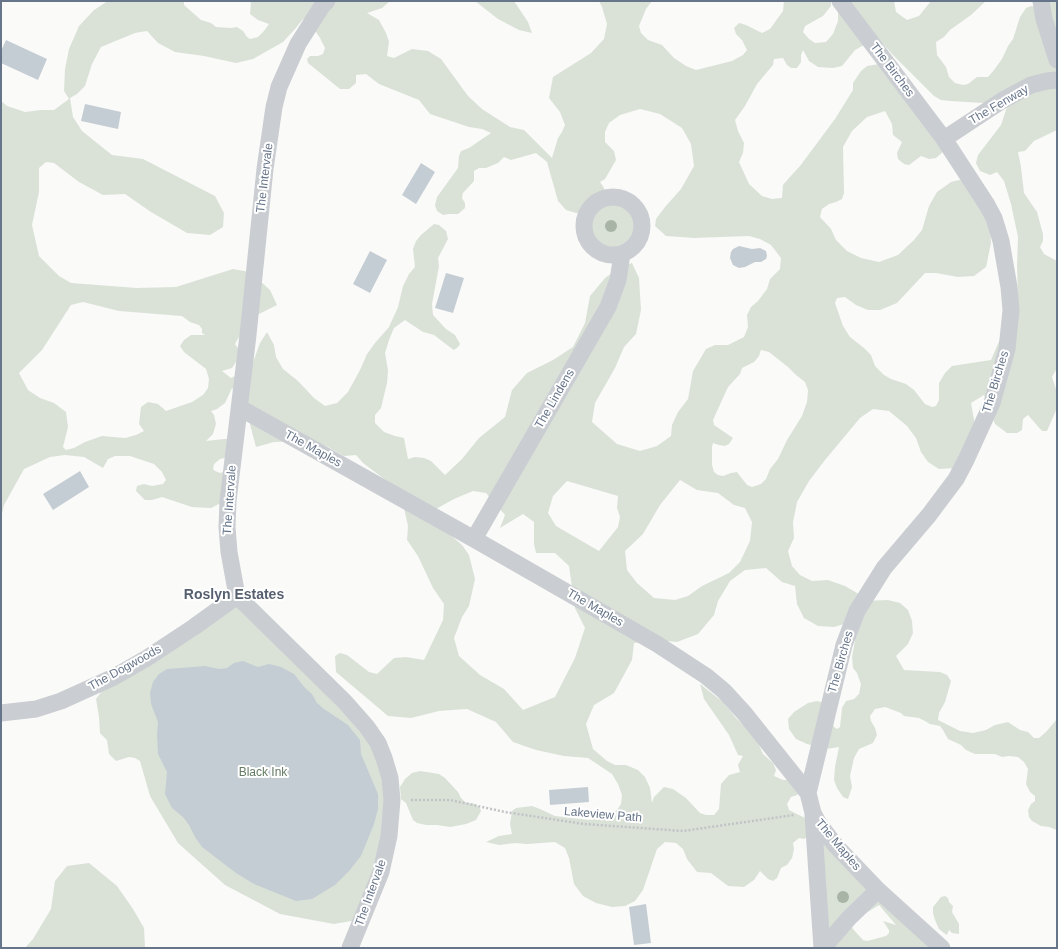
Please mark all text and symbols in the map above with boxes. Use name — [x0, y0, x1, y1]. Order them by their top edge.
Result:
street label: The Birches — [867, 40, 917, 100]
street label: The Fenway — [967, 82, 1031, 128]
street label: The Intervale — [254, 142, 276, 214]
street label: The Birches — [980, 349, 1012, 415]
street label: The Lindens — [532, 367, 578, 431]
street label: The Maples — [282, 428, 344, 470]
street label: The Intervale — [220, 465, 240, 535]
street label: The Maples — [564, 586, 626, 630]
district label: Roslyn Estates — [184, 587, 284, 603]
street label: The Birches — [825, 629, 857, 695]
street label: The Dogwoods — [86, 642, 164, 694]
park label: Black Ink — [239, 766, 287, 780]
street label: Lakeview Path — [563, 804, 643, 826]
street label: The Maples — [812, 816, 864, 874]
street label: The Intervale — [352, 858, 390, 928]

